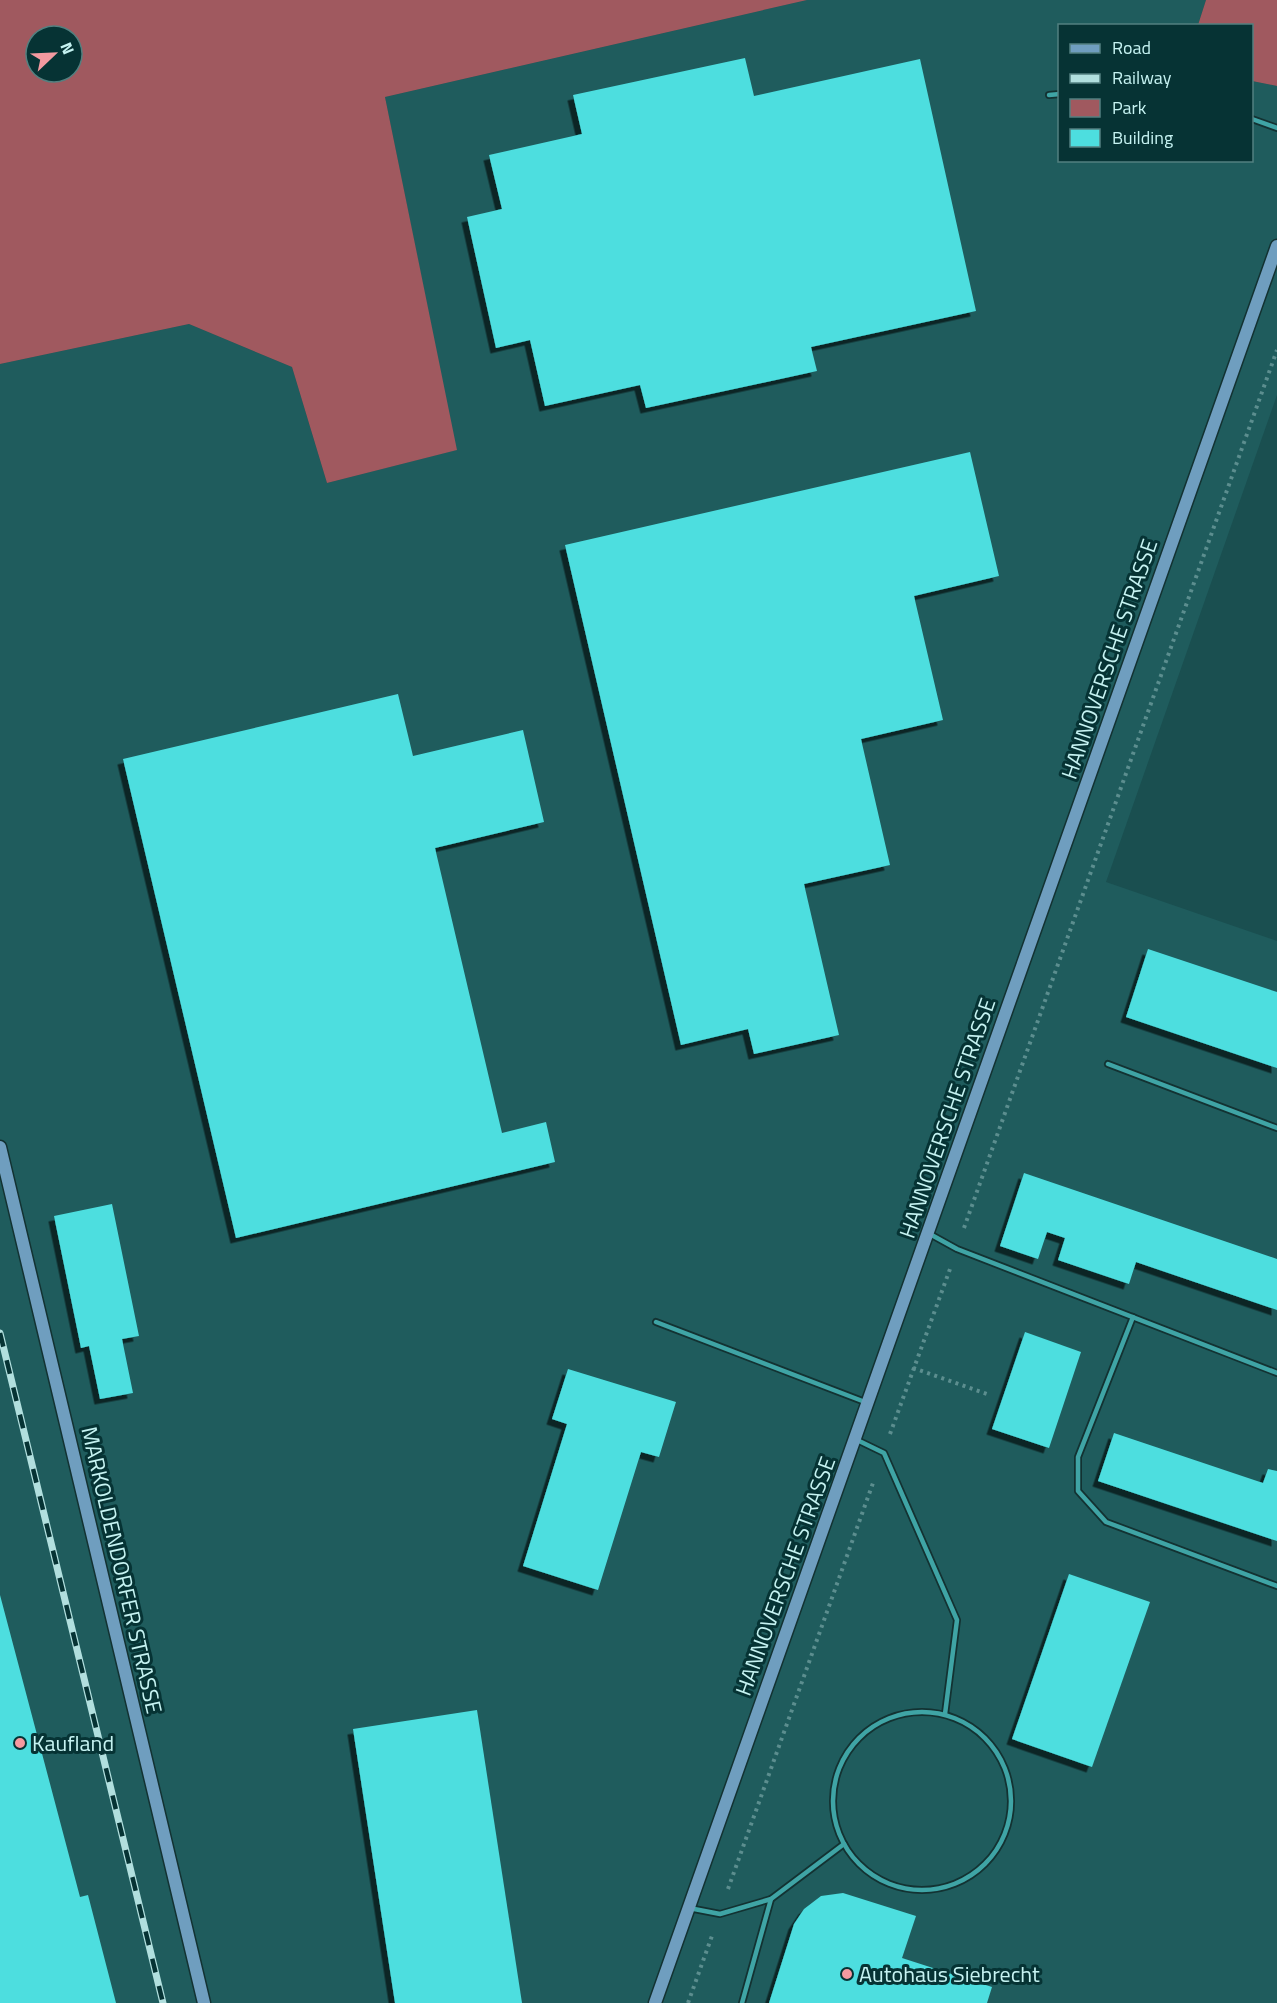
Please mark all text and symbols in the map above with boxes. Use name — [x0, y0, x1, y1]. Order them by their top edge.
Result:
north arrow — [24, 24, 84, 84]
legend — [1058, 24, 1253, 162]
text: Road — [1112, 34, 1151, 61]
text: N — [55, 38, 81, 58]
text: Railway — [1112, 64, 1172, 91]
text: Park — [1112, 94, 1147, 121]
text: Building — [1112, 124, 1173, 151]
street label: HANNOVERSCHE STRASSE — [1052, 534, 1166, 784]
street label: HANNOVERSCHE STRASSE — [890, 993, 1004, 1243]
street label: MARKOLDENDORFER STRASSE — [72, 1423, 172, 1717]
street label: HANNOVERSCHE STRASSE — [726, 1452, 844, 1700]
place label: Kaufland — [32, 1726, 114, 1760]
marker: Kaufland — [13, 1736, 27, 1750]
place label: Autohaus Siebrecht — [859, 1957, 1040, 1991]
marker: Autohaus Siebrecht — [840, 1967, 854, 1981]

